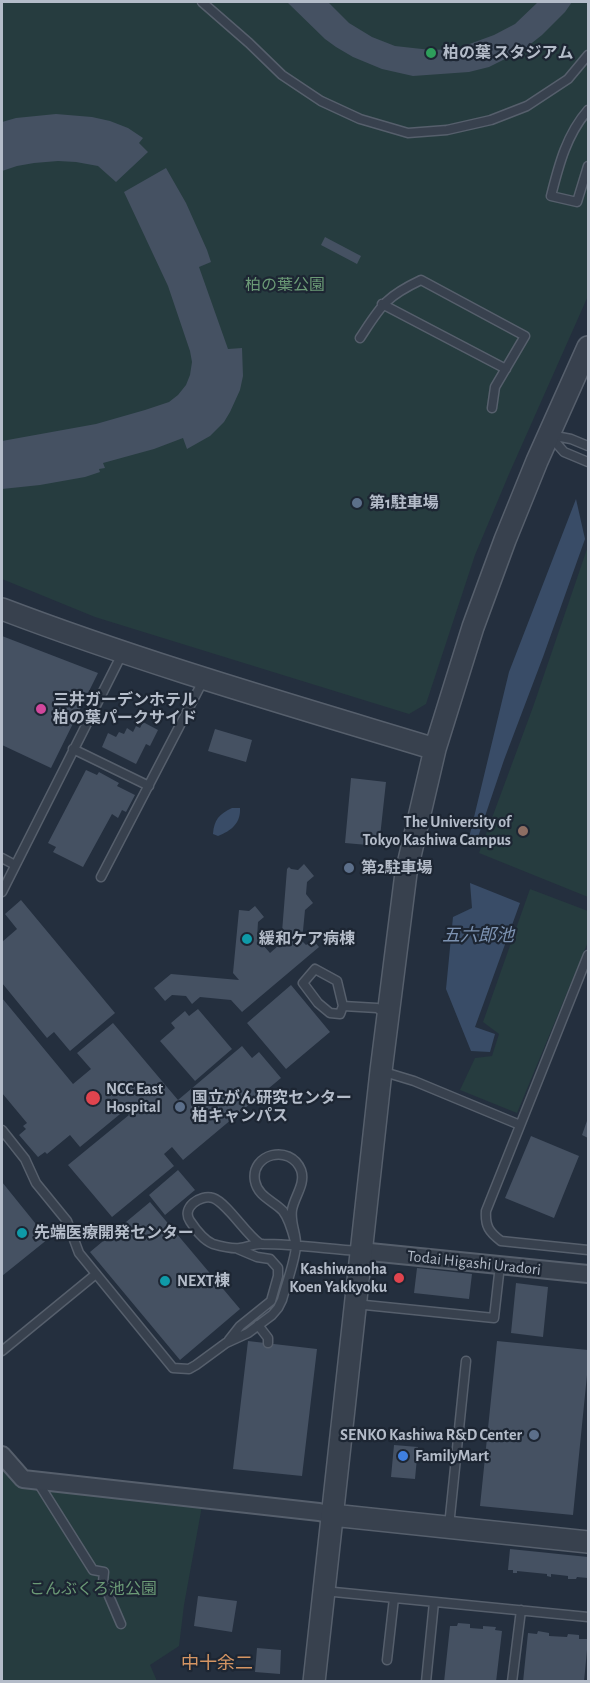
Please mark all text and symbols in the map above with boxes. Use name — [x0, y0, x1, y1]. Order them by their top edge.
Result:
place label: 柏の葉 スタジアム — [443, 43, 573, 63]
marker: 柏の葉 スタジアム — [424, 46, 438, 60]
park label: 柏の葉公園 — [245, 275, 325, 295]
place label: 第1駐車場 — [369, 493, 439, 513]
marker: 第1駐車場 — [350, 496, 364, 510]
place label: 三井ガーデンホテル 柏の葉パークサイド — [53, 690, 197, 728]
marker: 三井ガーデンホテル 柏の葉パークサイド — [34, 702, 48, 716]
place label: The University of Tokyo Kashiwa Campus — [362, 812, 511, 850]
marker: The University of Tokyo Kashiwa Campus — [516, 824, 530, 838]
place label: 第2駐車場 — [361, 858, 433, 878]
marker: 第2駐車場 — [342, 861, 356, 875]
water label: 五六郎池 — [442, 925, 514, 947]
place label: 緩和ケア病棟 — [259, 929, 355, 949]
marker: 緩和ケア病棟 — [240, 932, 254, 946]
place label: NCC East Hospital — [106, 1079, 163, 1117]
place label: 国立がん研究センター 柏キャンパス — [192, 1088, 352, 1126]
marker: NCC East Hospital — [84, 1089, 102, 1107]
marker: 国立がん研究センター 柏キャンパス — [173, 1100, 187, 1114]
place label: 先端医療開発センター — [34, 1223, 194, 1243]
marker: 先端医療開発センター — [15, 1226, 29, 1240]
street label: Todai Higashi Uradori — [406, 1246, 542, 1280]
place label: Kashiwanoha Koen Yakkyoku — [289, 1259, 387, 1297]
place label: NEXT棟 — [177, 1271, 230, 1291]
marker: Kashiwanoha Koen Yakkyoku — [392, 1271, 406, 1285]
marker: NEXT棟 — [158, 1274, 172, 1288]
place label: SENKO Kashiwa R&D Center — [340, 1425, 522, 1445]
marker: SENKO Kashiwa R&D Center — [527, 1428, 541, 1442]
place label: FamilyMart — [415, 1446, 489, 1466]
marker: FamilyMart — [396, 1449, 410, 1463]
park label: こんぶくろ池公園 — [29, 1579, 157, 1599]
district label: 中十余二 — [181, 1653, 253, 1675]

